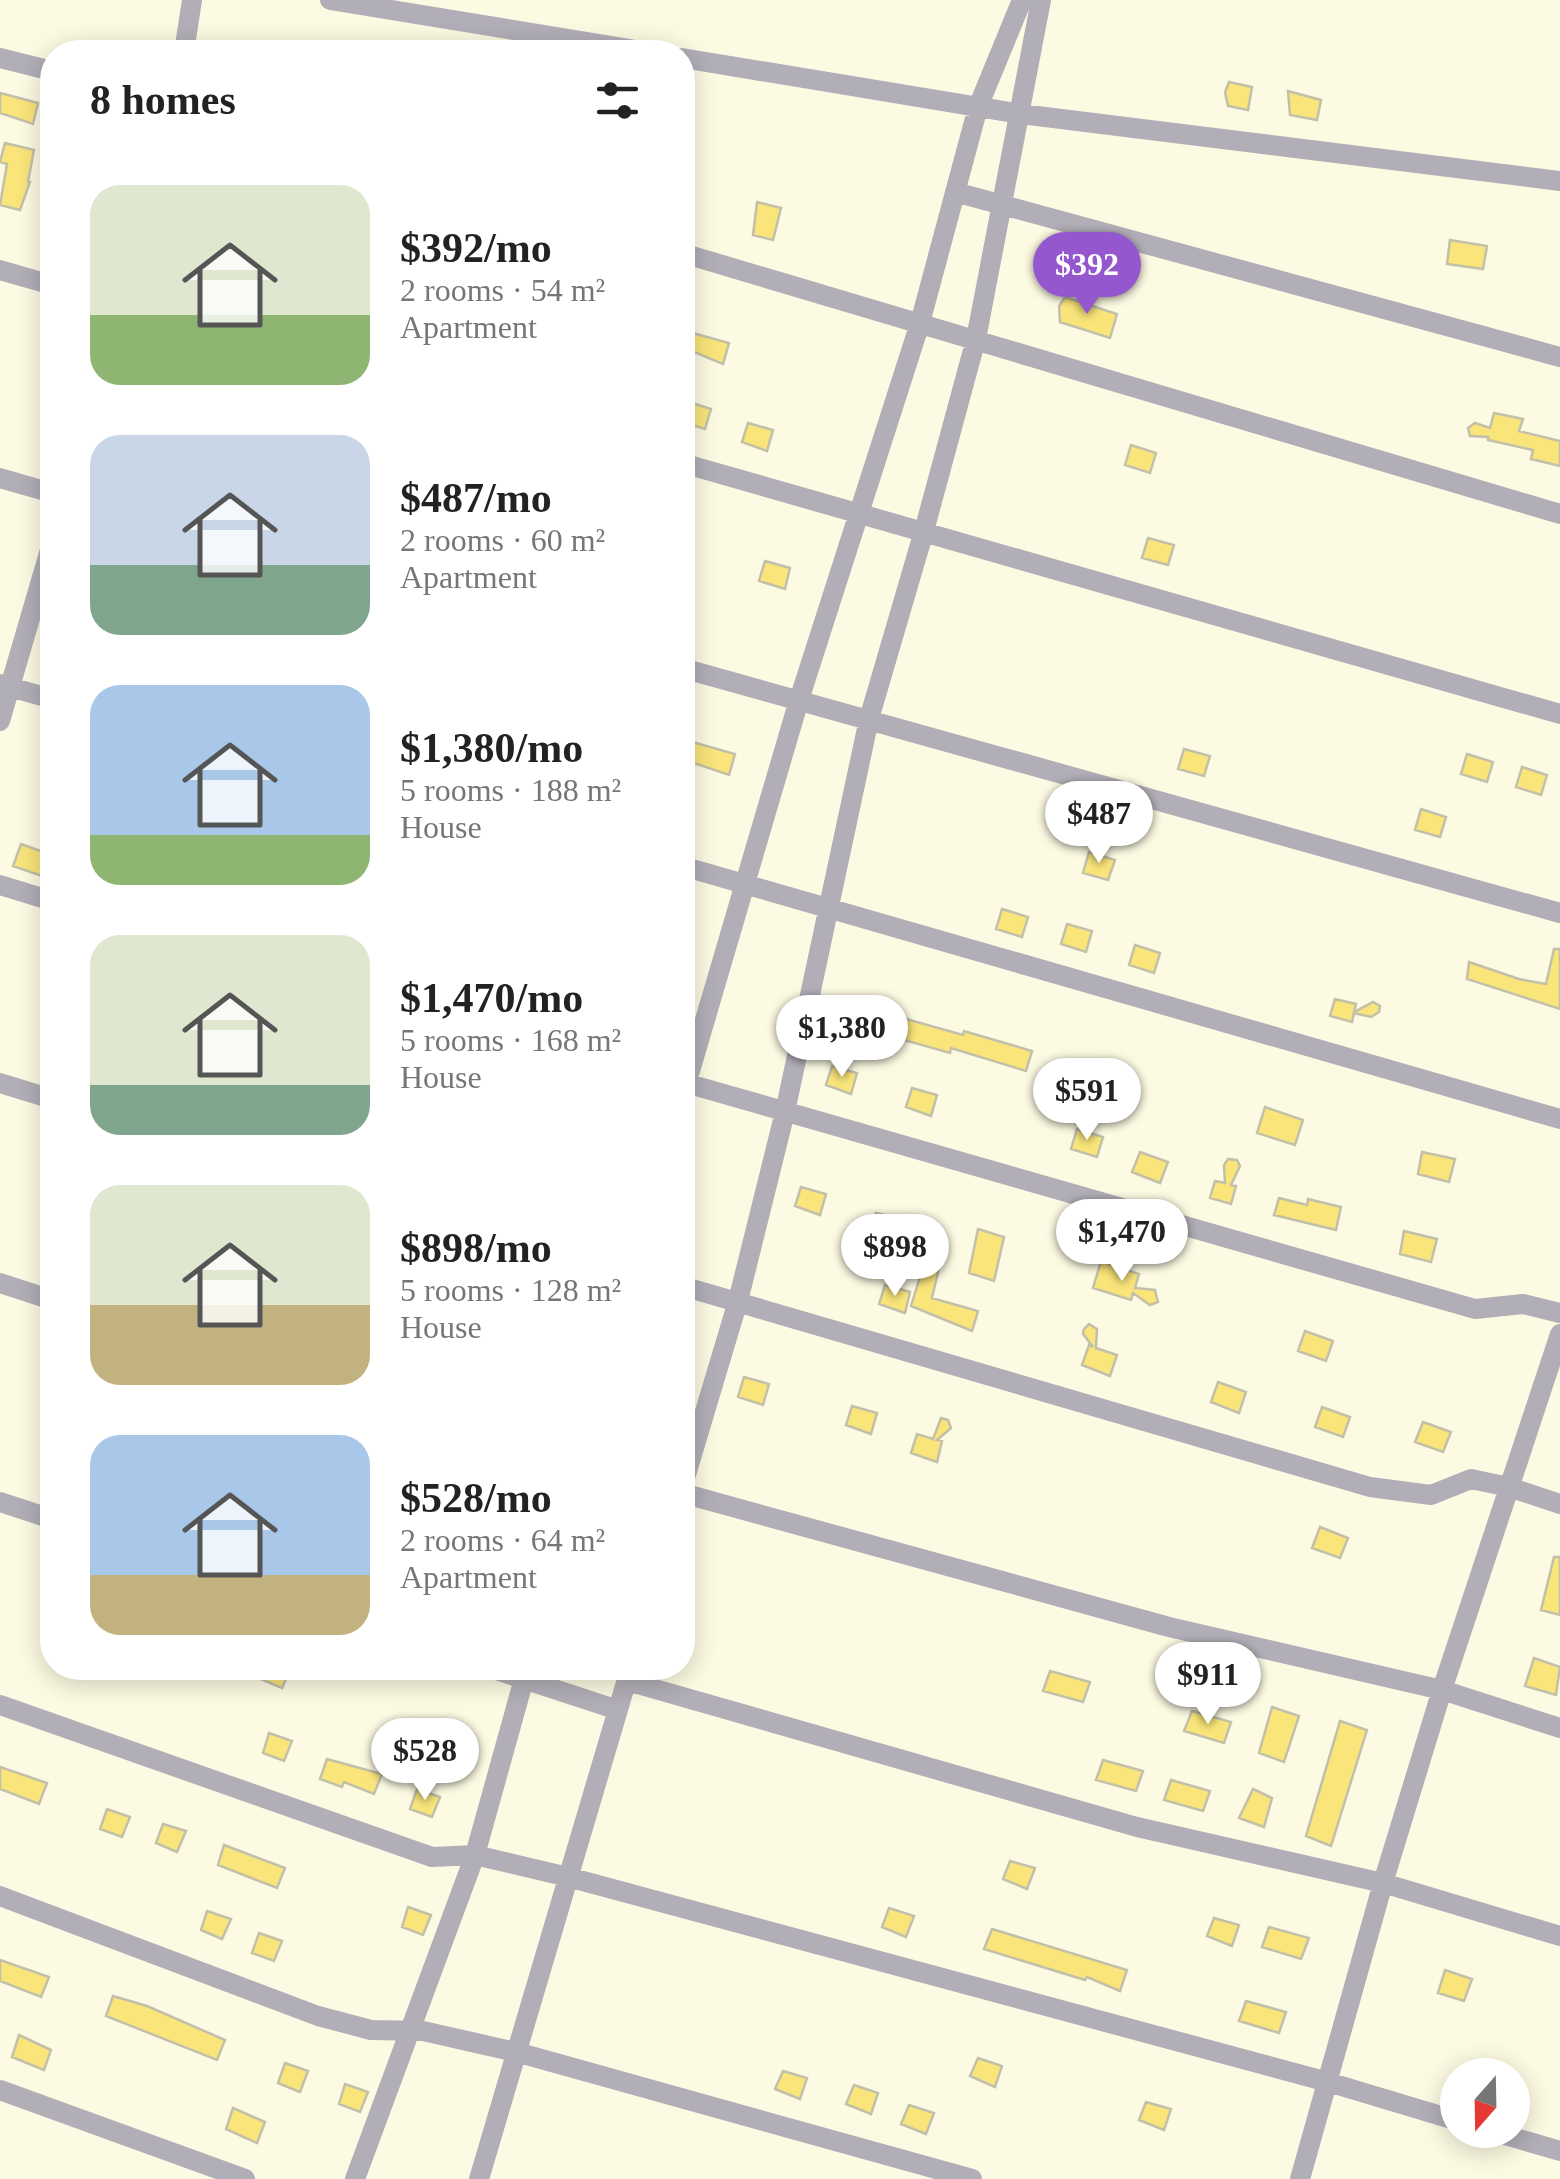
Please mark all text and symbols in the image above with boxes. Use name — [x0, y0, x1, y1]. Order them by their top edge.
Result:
icon: filters — [590, 73, 645, 128]
text: 8 homes — [90, 77, 236, 123]
icon: home — [170, 225, 290, 345]
text: $392/mo — [400, 225, 552, 271]
pin: $392 — [1028, 232, 1146, 317]
text: $392 — [1055, 246, 1119, 282]
text: 2 rooms · 54 m² — [400, 272, 605, 308]
text: Apartment — [400, 309, 537, 345]
icon: home — [170, 475, 290, 595]
text: $487/mo — [400, 475, 552, 521]
text: 2 rooms · 60 m² — [400, 522, 605, 558]
text: Apartment — [400, 559, 537, 595]
icon: home — [170, 725, 290, 845]
text: $1,380/mo — [400, 725, 583, 771]
text: 5 rooms · 188 m² — [400, 772, 621, 808]
pin: $487 — [1040, 781, 1158, 866]
text: $487 — [1067, 795, 1131, 831]
text: House — [400, 809, 482, 845]
icon: home — [170, 975, 290, 1095]
text: $1,470/mo — [400, 975, 583, 1021]
pin: $1,380 — [761, 995, 923, 1080]
text: $1,380 — [798, 1009, 886, 1045]
text: 5 rooms · 168 m² — [400, 1022, 621, 1058]
pin: $591 — [1028, 1058, 1146, 1143]
text: House — [400, 1059, 482, 1095]
text: $591 — [1055, 1072, 1119, 1108]
pin: $1,470 — [1041, 1199, 1203, 1284]
text: $1,470 — [1078, 1213, 1166, 1249]
pin: $898 — [836, 1214, 954, 1299]
icon: home — [170, 1225, 290, 1345]
text: $898/mo — [400, 1225, 552, 1271]
text: $898 — [863, 1228, 927, 1264]
text: 5 rooms · 128 m² — [400, 1272, 621, 1308]
text: House — [400, 1309, 482, 1345]
icon: home — [170, 1475, 290, 1595]
text: $528/mo — [400, 1475, 552, 1521]
text: 2 rooms · 64 m² — [400, 1522, 605, 1558]
text: Apartment — [400, 1559, 537, 1595]
pin: $911 — [1149, 1642, 1267, 1727]
text: $911 — [1177, 1656, 1239, 1692]
pin: $528 — [366, 1718, 484, 1803]
text: $528 — [393, 1732, 457, 1768]
north arrow — [1440, 2058, 1530, 2148]
map controls — [1440, 2058, 1530, 2148]

